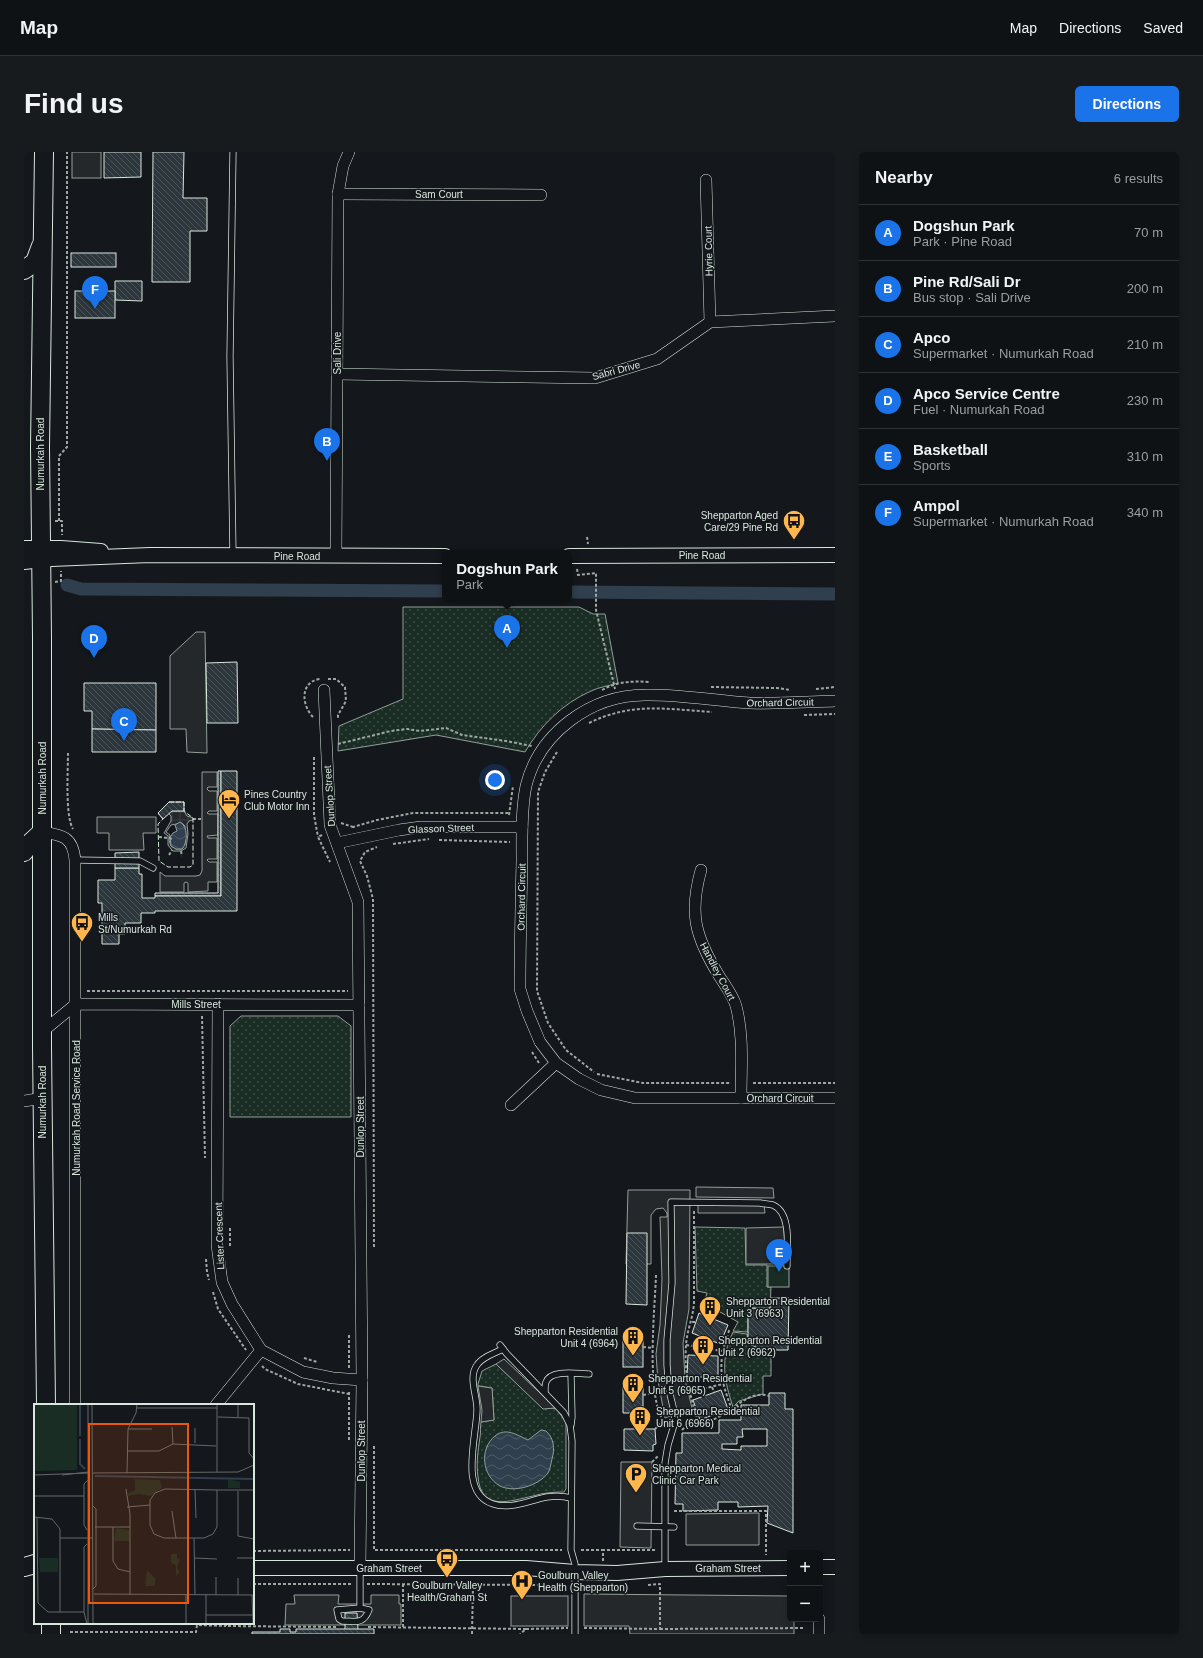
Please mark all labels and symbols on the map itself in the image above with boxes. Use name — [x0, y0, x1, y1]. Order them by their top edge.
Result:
street label: Sam Court — [415, 189, 463, 200]
street label: Hyrie Court — [703, 225, 714, 276]
pin: F — [82, 276, 108, 309]
street label: Sali Drive — [332, 331, 343, 374]
street label: Sabri Drive — [591, 359, 642, 382]
street label: Numurkah Road — [35, 418, 46, 490]
pin: B — [314, 428, 340, 461]
bus stop icon: Shepparton Aged Care/29 Pine Rd — [781, 508, 807, 541]
place label: Shepparton Aged Care/29 Pine Rd — [701, 510, 778, 533]
street label: Pine Road — [679, 550, 725, 561]
street label: Pine Road — [274, 551, 320, 562]
pin: A — [494, 615, 520, 648]
pin: D — [81, 625, 107, 658]
street label: Orchard Circuit — [746, 696, 814, 709]
pin: C — [111, 708, 137, 741]
street label: Numurkah Road — [37, 742, 48, 814]
street label: Dunlop Street — [322, 765, 337, 827]
your location — [485, 770, 505, 790]
hotel icon: Pines Country Club Motor Inn — [216, 787, 242, 820]
place label: Pines Country Club Motor Inn — [244, 789, 310, 812]
street label: Glasson Street — [408, 822, 474, 835]
street label: Orchard Circuit — [515, 863, 528, 931]
bus stop icon: Mills St/Numurkah Rd — [69, 910, 95, 943]
place label: Mills St/Numurkah Rd — [98, 912, 172, 935]
street label: Handley Court — [698, 940, 738, 1002]
street label: Mills Street — [171, 999, 221, 1010]
street label: Numurkah Road Service Road — [71, 1040, 82, 1176]
street label: Numurkah Road — [37, 1066, 48, 1138]
street label: Orchard Circuit — [746, 1093, 814, 1104]
street label: Dunlop Street — [355, 1096, 366, 1158]
street label: Lister Crescent — [213, 1202, 226, 1270]
pin: E — [766, 1239, 792, 1272]
building icon: Shepparton Residential Unit 3 (6963) — [697, 1294, 723, 1327]
place label: Shepparton Residential Unit 3 (6963) — [726, 1296, 830, 1319]
building icon: Shepparton Residential Unit 4 (6964) — [620, 1324, 646, 1357]
place label: Shepparton Residential Unit 4 (6964) — [514, 1326, 618, 1349]
building icon: Shepparton Residential Unit 2 (6962) — [690, 1333, 716, 1366]
place label: Shepparton Residential Unit 2 (6962) — [718, 1335, 822, 1358]
building icon: Shepparton Residential Unit 5 (6965) — [620, 1371, 646, 1404]
place label: Shepparton Residential Unit 5 (6965) — [648, 1373, 752, 1396]
inset map — [34, 1404, 254, 1624]
building icon: Shepparton Residential Unit 6 (6966) — [627, 1404, 653, 1437]
place label: Shepparton Residential Unit 6 (6966) — [656, 1406, 760, 1429]
street label: Dunlop Street — [356, 1420, 367, 1482]
parking icon: Shepparton Medical Clinic Car Park — [623, 1461, 649, 1494]
place label: Shepparton Medical Clinic Car Park — [652, 1463, 741, 1486]
bus stop icon: Goulburn Valley Health/Graham St — [434, 1546, 460, 1579]
street label: Graham Street — [356, 1563, 422, 1574]
street label: Graham Street — [695, 1563, 761, 1574]
hospital icon: Goulburn Valley Health (Shepparton) — [509, 1568, 535, 1601]
place label: Goulburn Valley Health (Shepparton) — [538, 1570, 628, 1593]
place label: Goulburn Valley Health/Graham St — [407, 1580, 487, 1603]

